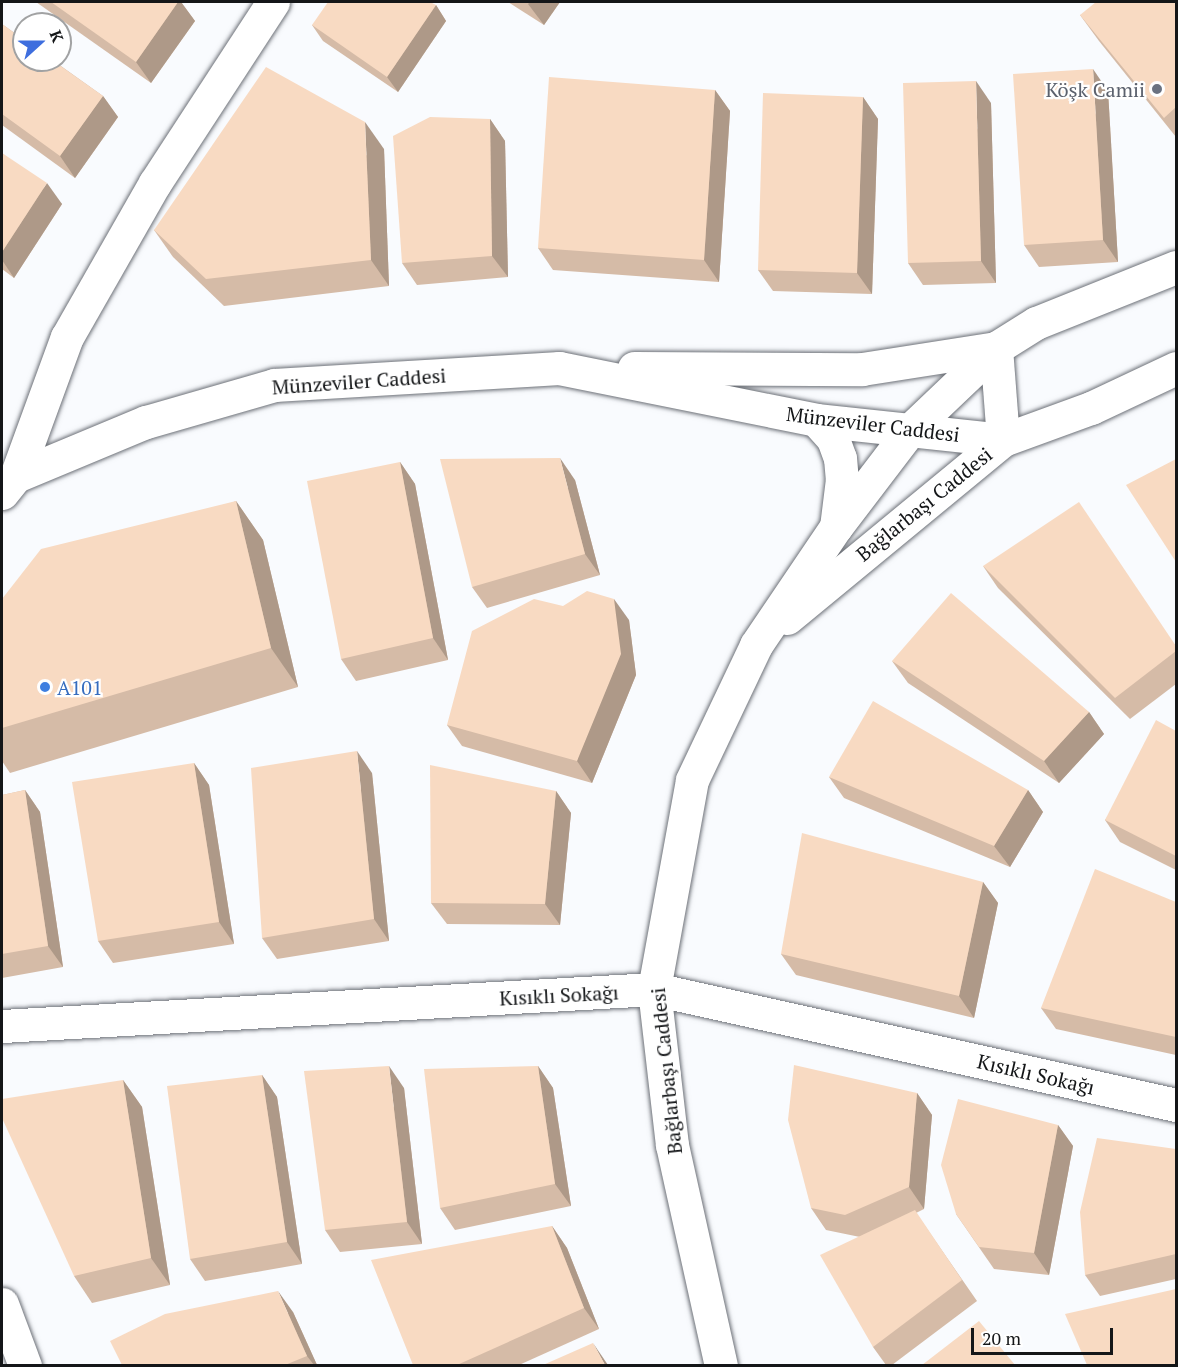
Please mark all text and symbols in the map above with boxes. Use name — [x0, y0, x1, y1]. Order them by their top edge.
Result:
north arrow — [12, 12, 72, 72]
text: K — [45, 27, 69, 46]
place label: Köşk Camii — [1045, 77, 1145, 101]
marker: Köşk Camii — [1150, 82, 1164, 96]
street label: Münzeviler Caddesi — [271, 363, 447, 399]
street label: Münzeviler Caddesi — [785, 401, 961, 447]
street label: Bağlarbaşı Caddesi — [851, 442, 997, 566]
place label: A101 — [57, 675, 103, 699]
marker: A101 — [38, 680, 52, 694]
street label: Kısıklı Sokağı — [499, 980, 619, 1010]
street label: Bağlarbaşı Caddesi — [645, 986, 687, 1156]
street label: Kısıklı Sokağı — [975, 1049, 1097, 1099]
scale bar — [974, 1316, 1116, 1354]
text: 20 m — [982, 1326, 1021, 1350]

